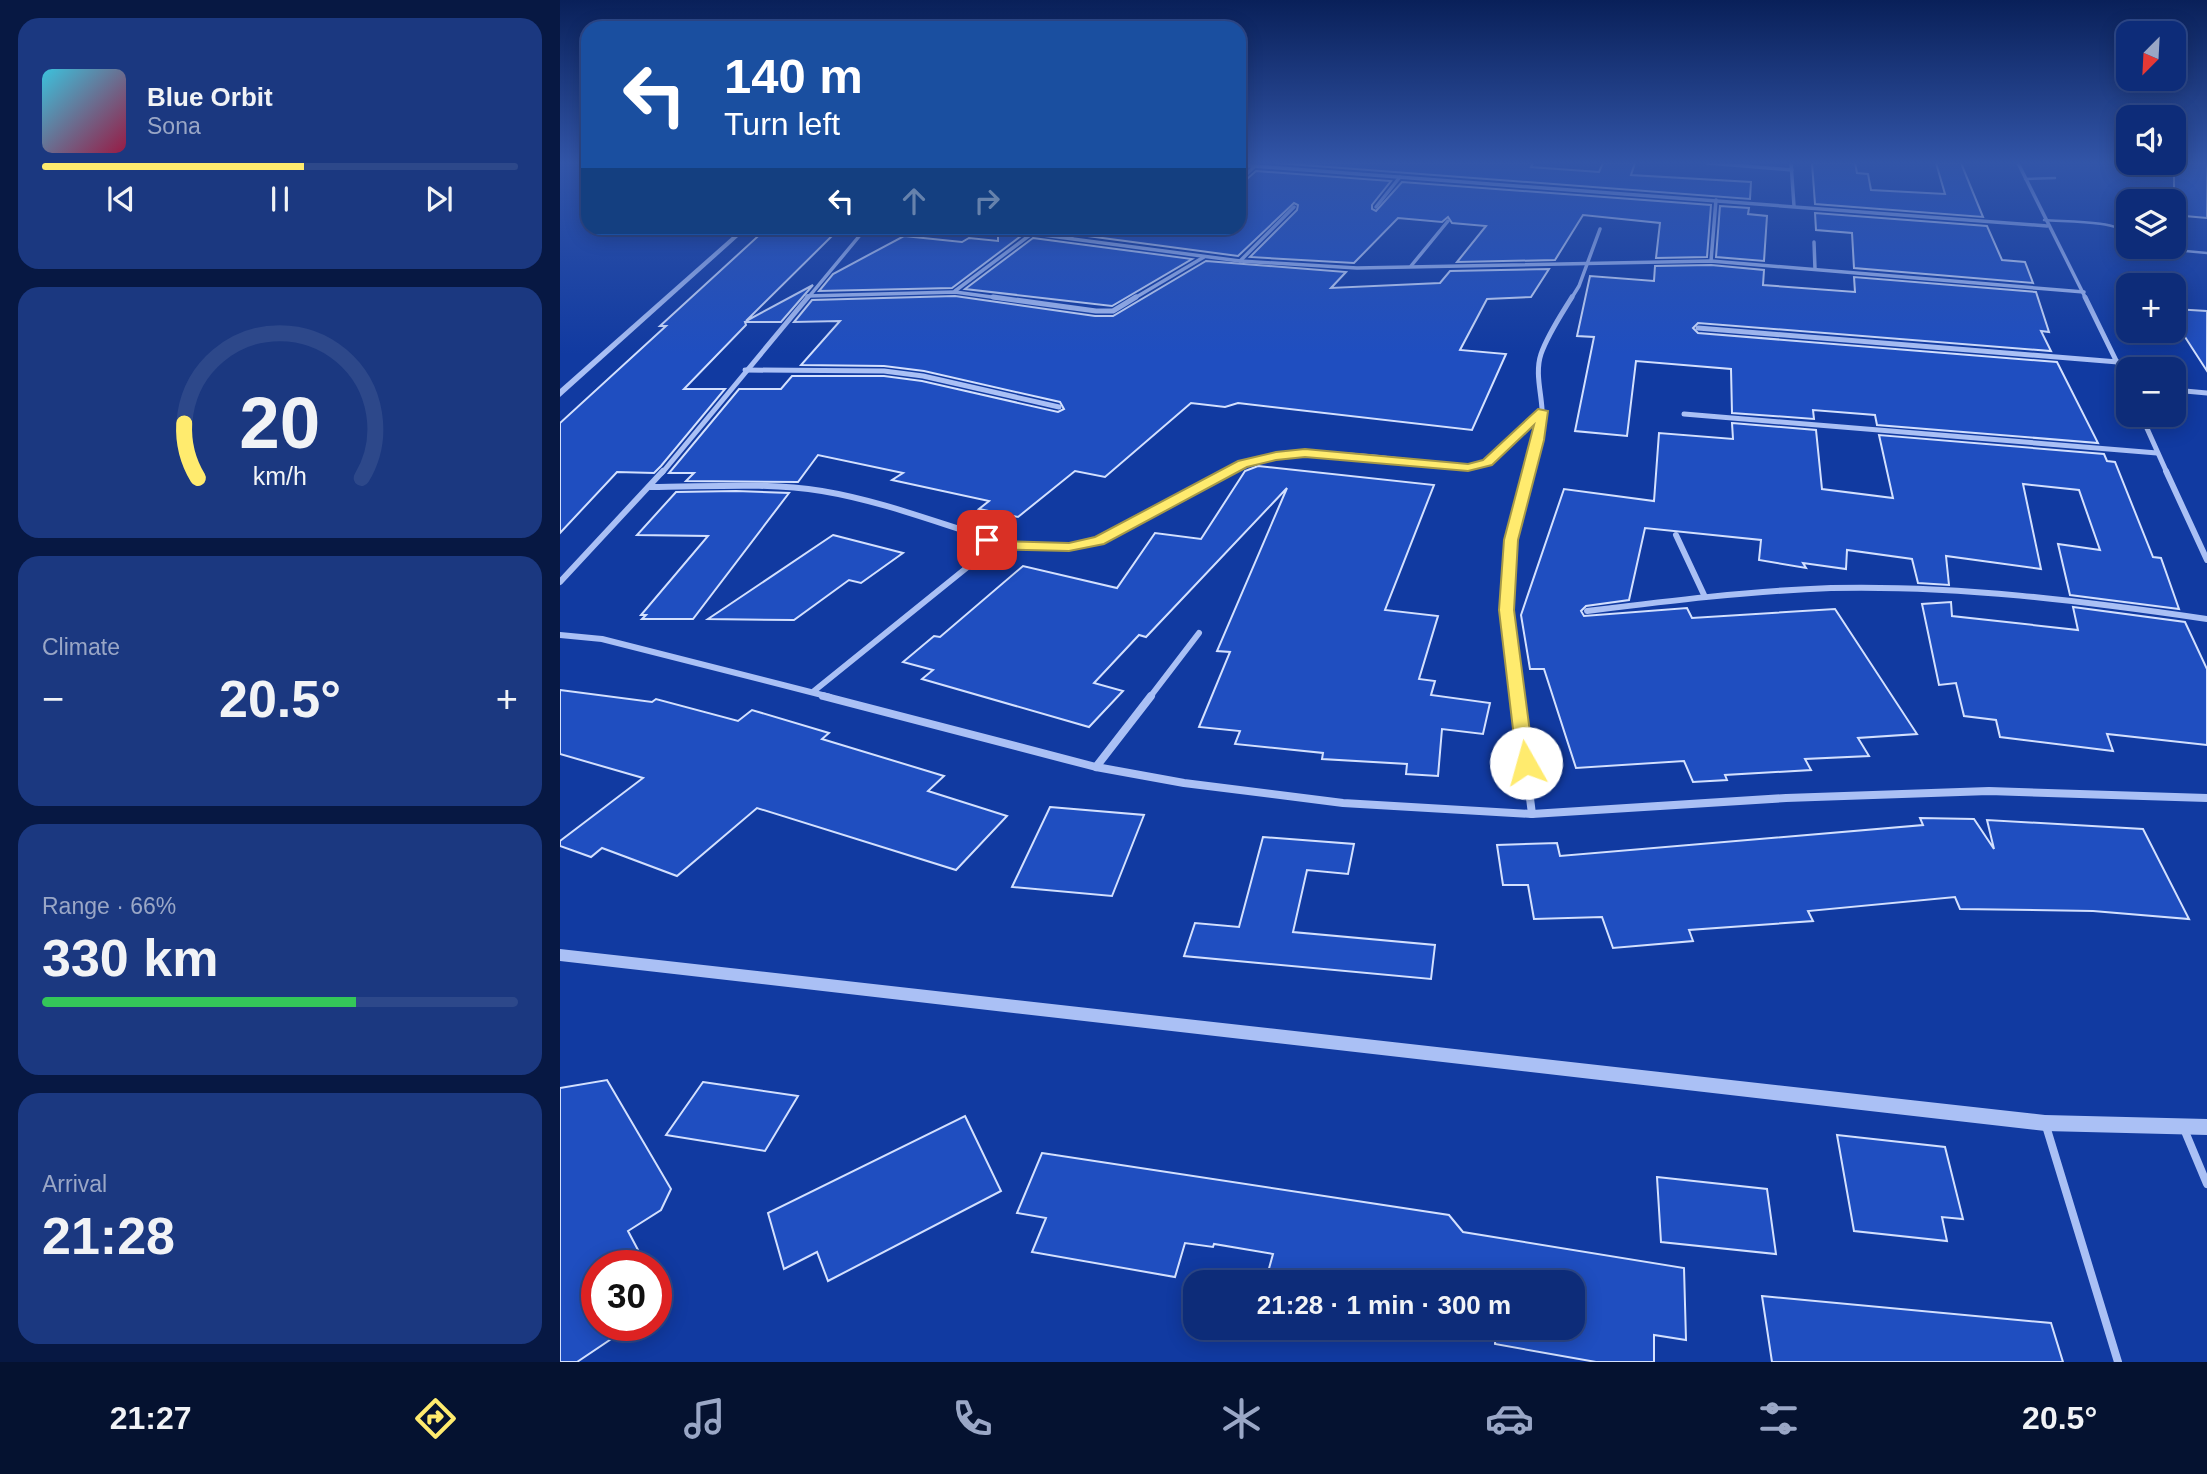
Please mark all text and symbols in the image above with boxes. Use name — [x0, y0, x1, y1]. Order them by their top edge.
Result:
north arrow — [2116, 21, 2186, 91]
map controls — [2116, 21, 2186, 427]
icon: left — [609, 49, 700, 140]
text: 140 m — [724, 49, 863, 103]
text: Blue Orbit — [147, 82, 273, 112]
button: sound — [2116, 105, 2186, 175]
text: Turn left — [724, 106, 840, 142]
text: Sona — [147, 113, 201, 139]
icon: previous — [102, 180, 140, 218]
icon: pause — [261, 180, 299, 218]
icon: next — [420, 180, 458, 218]
icon: left — [822, 182, 860, 220]
icon: ahead — [895, 182, 933, 220]
icon: right — [968, 182, 1006, 220]
button: layers — [2116, 189, 2186, 259]
button: + — [2116, 273, 2186, 343]
button: − — [2116, 357, 2186, 427]
text: 20 — [240, 383, 320, 464]
text: km/h — [253, 462, 307, 490]
pin — [957, 510, 1017, 570]
icon: arrive — [968, 521, 1006, 559]
text: Climate — [42, 634, 120, 660]
text: 20.5° — [219, 670, 341, 728]
text: − — [42, 678, 64, 720]
text: + — [496, 678, 518, 720]
position arrow — [1489, 726, 1563, 800]
text: Range · 66% — [42, 893, 176, 919]
text: 330 km — [42, 929, 218, 987]
text: Arrival — [42, 1171, 107, 1197]
text: 21:28 — [42, 1207, 175, 1265]
speed limit sign: 30 — [581, 1250, 672, 1341]
text: 21:28 · 1 min · 300 m — [1257, 1290, 1511, 1320]
icon: directions — [411, 1394, 460, 1443]
icon: music — [680, 1394, 729, 1443]
icon: phone — [948, 1394, 997, 1443]
icon: climate — [1217, 1394, 1266, 1443]
icon: car — [1485, 1394, 1534, 1443]
icon: filters — [1754, 1394, 1803, 1443]
text: 21:27 — [110, 1400, 192, 1436]
text: 20.5° — [2022, 1400, 2097, 1436]

